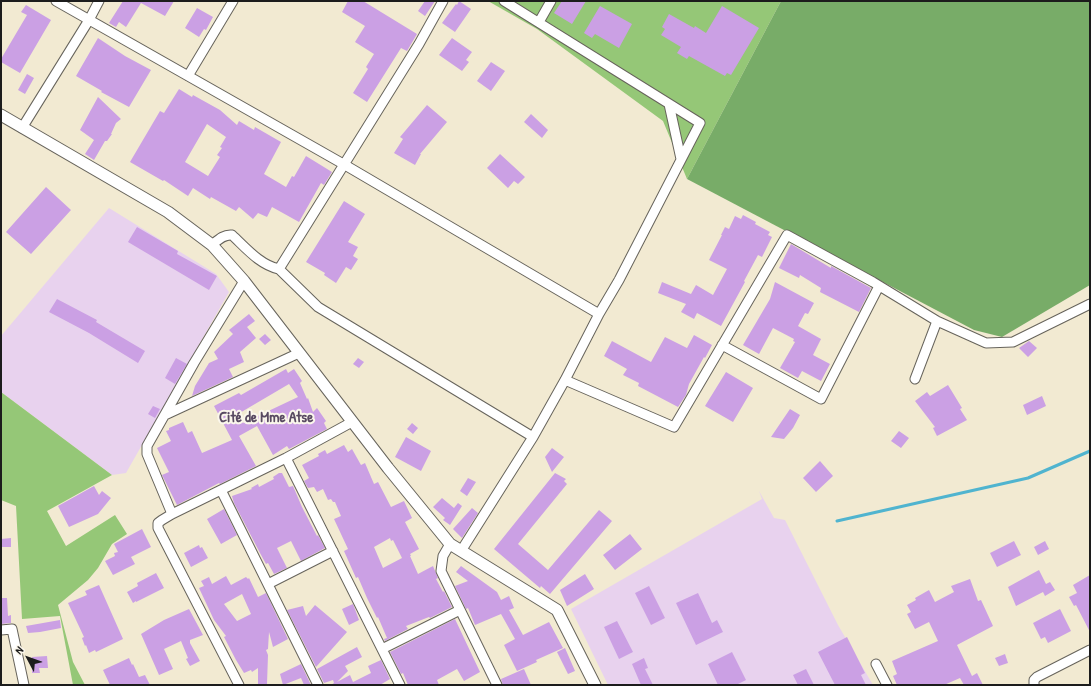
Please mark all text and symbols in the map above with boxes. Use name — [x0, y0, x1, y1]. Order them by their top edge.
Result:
district label: Cité de Mme Atse — [219, 409, 313, 427]
north arrow — [8, 638, 48, 678]
text: N — [12, 643, 26, 657]

